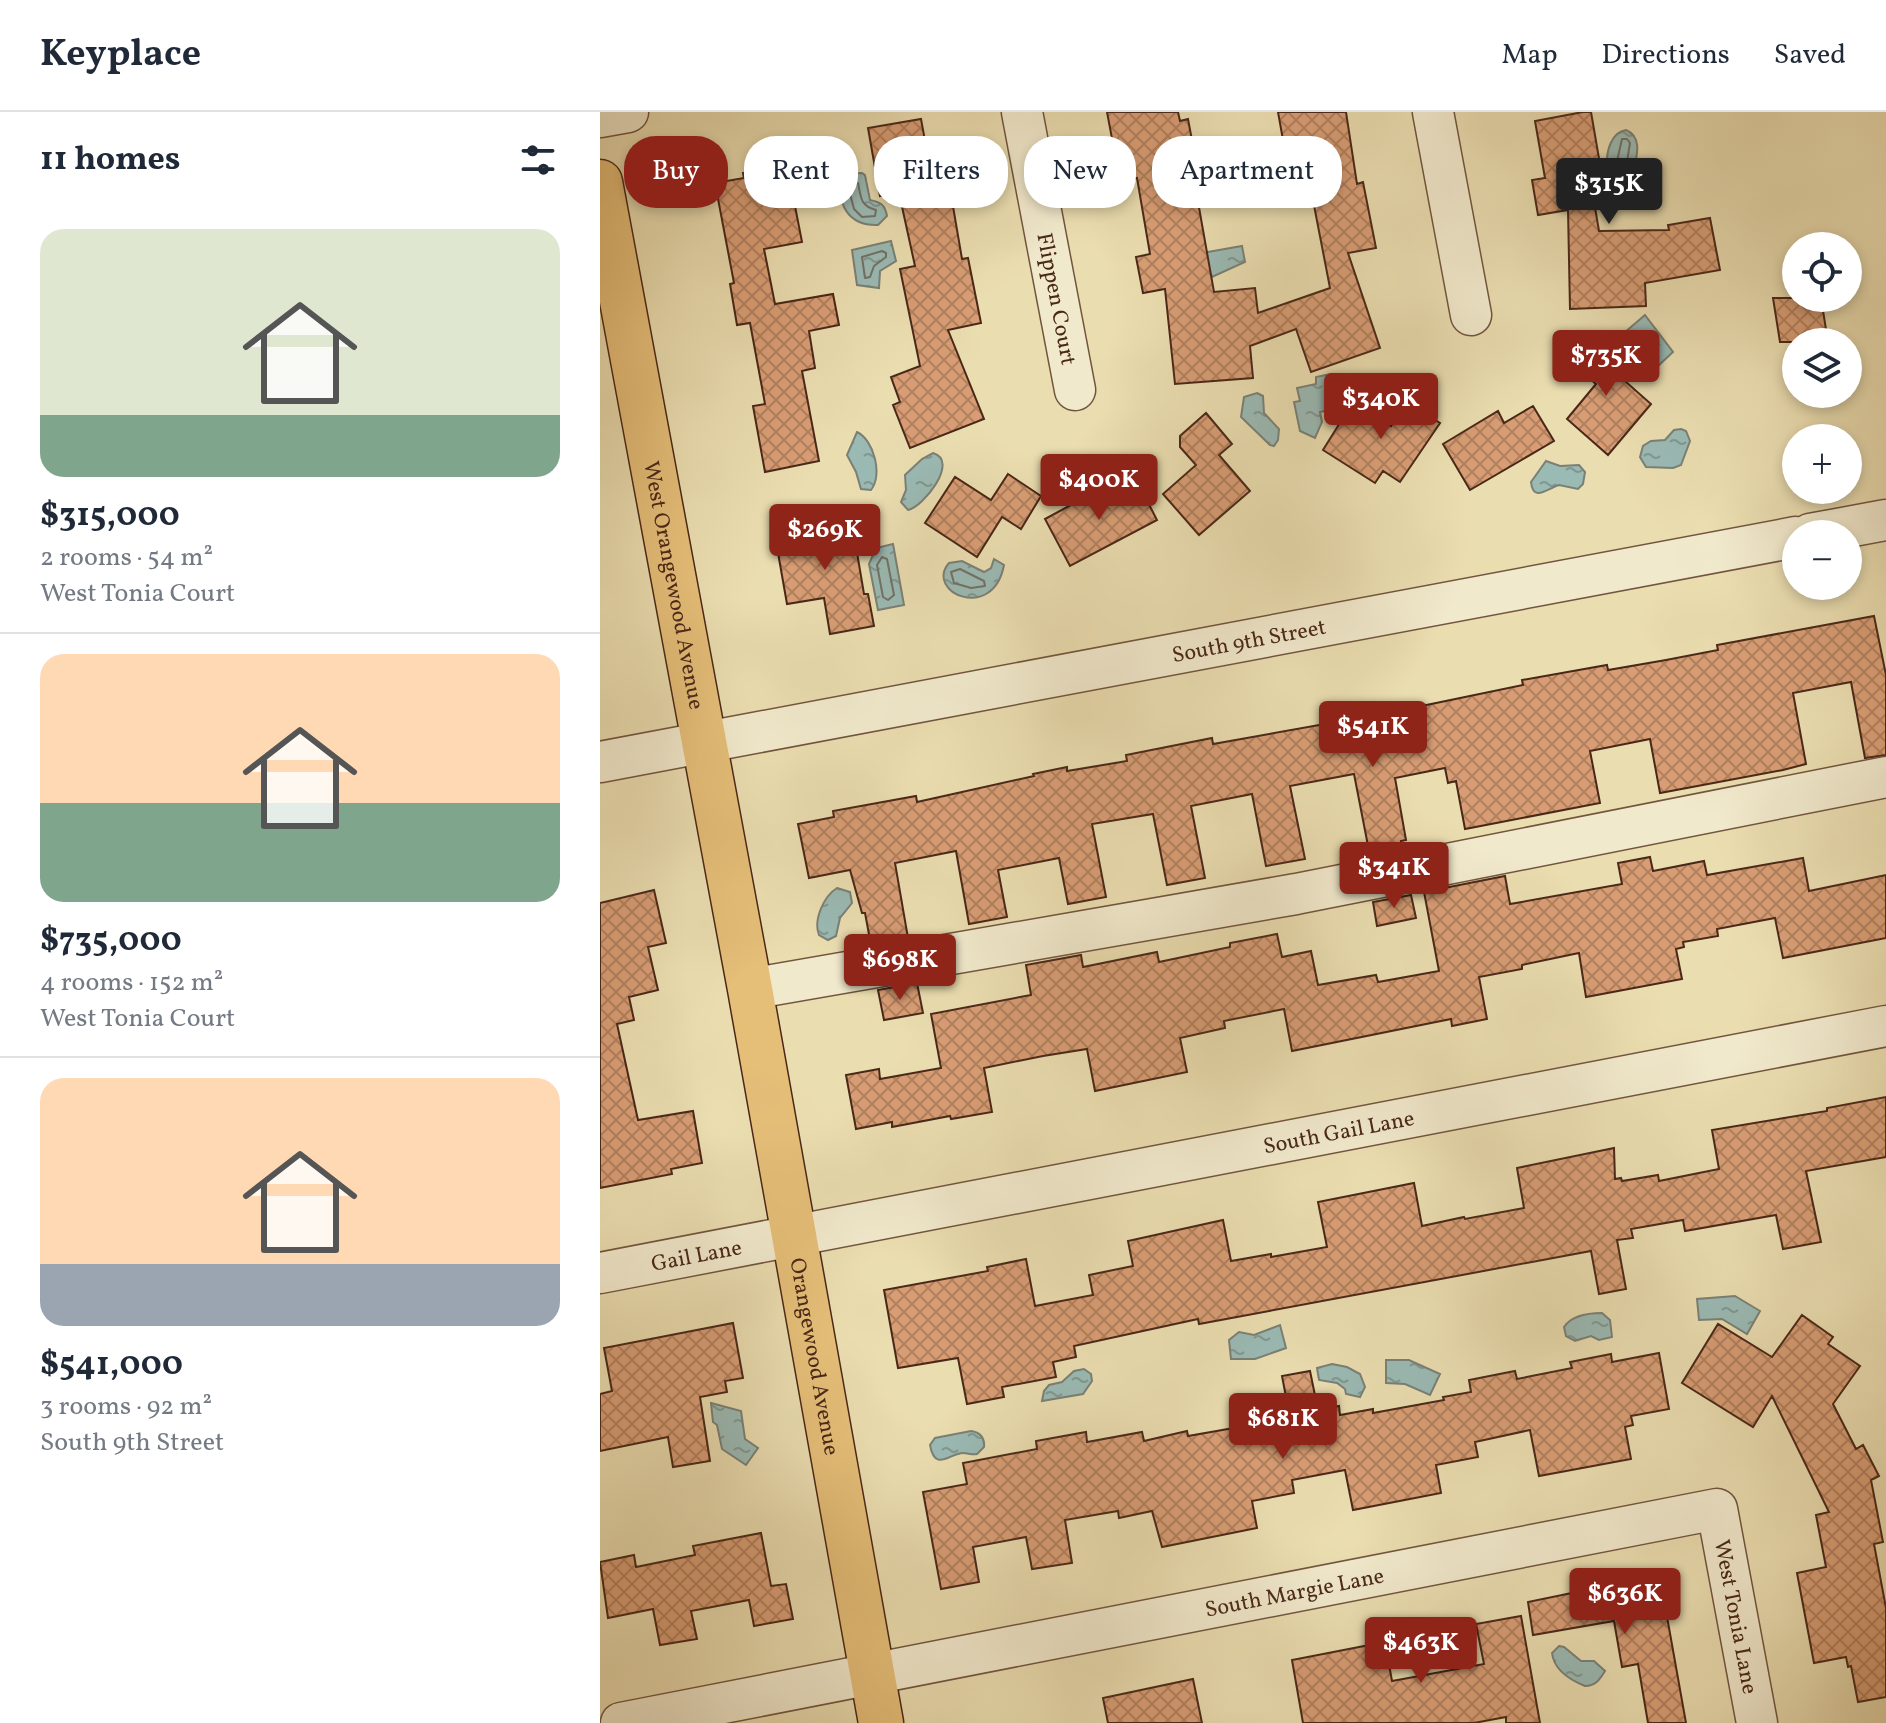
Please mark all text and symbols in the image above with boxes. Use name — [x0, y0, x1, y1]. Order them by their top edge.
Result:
text: Keyplace — [40, 29, 201, 82]
text: Map — [1502, 36, 1558, 75]
text: Directions — [1602, 36, 1730, 75]
text: Saved — [1774, 36, 1846, 75]
chip: Buy — [624, 136, 728, 208]
chip: Rent — [744, 136, 858, 208]
chip: Filters — [874, 136, 1008, 208]
chip: New — [1024, 136, 1136, 208]
chip: Apartment — [1152, 136, 1342, 208]
text: 11 homes — [40, 137, 180, 184]
icon: filters — [516, 138, 560, 182]
pin: $315K — [1553, 158, 1665, 226]
text: $315K — [1574, 166, 1644, 202]
street label: Flippen Court — [1027, 230, 1083, 368]
map controls — [1782, 232, 1862, 600]
button: locate — [1782, 232, 1862, 312]
icon: home — [228, 281, 372, 425]
button: layers — [1782, 328, 1862, 408]
pin: $735K — [1550, 330, 1662, 398]
text: $735K — [1570, 338, 1642, 374]
pin: $340K — [1325, 373, 1437, 441]
text: $340K — [1342, 381, 1420, 417]
button: + — [1782, 424, 1862, 504]
pin: $400K — [1043, 454, 1155, 522]
street label: West Orangewood Avenue — [634, 459, 711, 712]
text: $400K — [1059, 462, 1139, 498]
text: $315,000 — [40, 493, 180, 540]
pin: $269K — [769, 504, 881, 572]
text: $269K — [787, 512, 863, 548]
button: − — [1782, 520, 1862, 600]
text: 2 rooms · 54 m² — [40, 540, 213, 576]
text: West Tonia Court — [40, 576, 235, 612]
street label: South 9th Street — [1170, 613, 1329, 672]
pin: $541K — [1317, 701, 1429, 769]
icon: home — [228, 706, 372, 850]
text: $541K — [1337, 709, 1409, 745]
pin: $341K — [1338, 842, 1450, 910]
text: $341K — [1358, 850, 1430, 886]
text: $735,000 — [40, 918, 182, 965]
pin: $698K — [844, 934, 956, 1002]
text: $698K — [862, 942, 938, 978]
text: 4 rooms · 152 m² — [40, 965, 223, 1001]
text: West Tonia Court — [40, 1001, 235, 1037]
street label: South Gail Lane — [1261, 1104, 1417, 1163]
icon: home — [228, 1130, 372, 1274]
street label: Gail Lane — [649, 1233, 745, 1281]
street label: Orangewood Avenue — [780, 1256, 846, 1458]
text: $541,000 — [40, 1342, 183, 1389]
text: 3 rooms · 92 m² — [40, 1389, 212, 1425]
pin: $681K — [1227, 1393, 1339, 1461]
text: $681K — [1247, 1401, 1319, 1437]
text: South 9th Street — [40, 1425, 224, 1461]
street label: West Tonia Lane — [1705, 1537, 1764, 1697]
street label: South Margie Lane — [1203, 1561, 1387, 1627]
pin: $636K — [1569, 1568, 1681, 1636]
text: $636K — [1588, 1576, 1662, 1612]
pin: $463K — [1365, 1617, 1477, 1685]
text: $463K — [1383, 1625, 1459, 1661]

